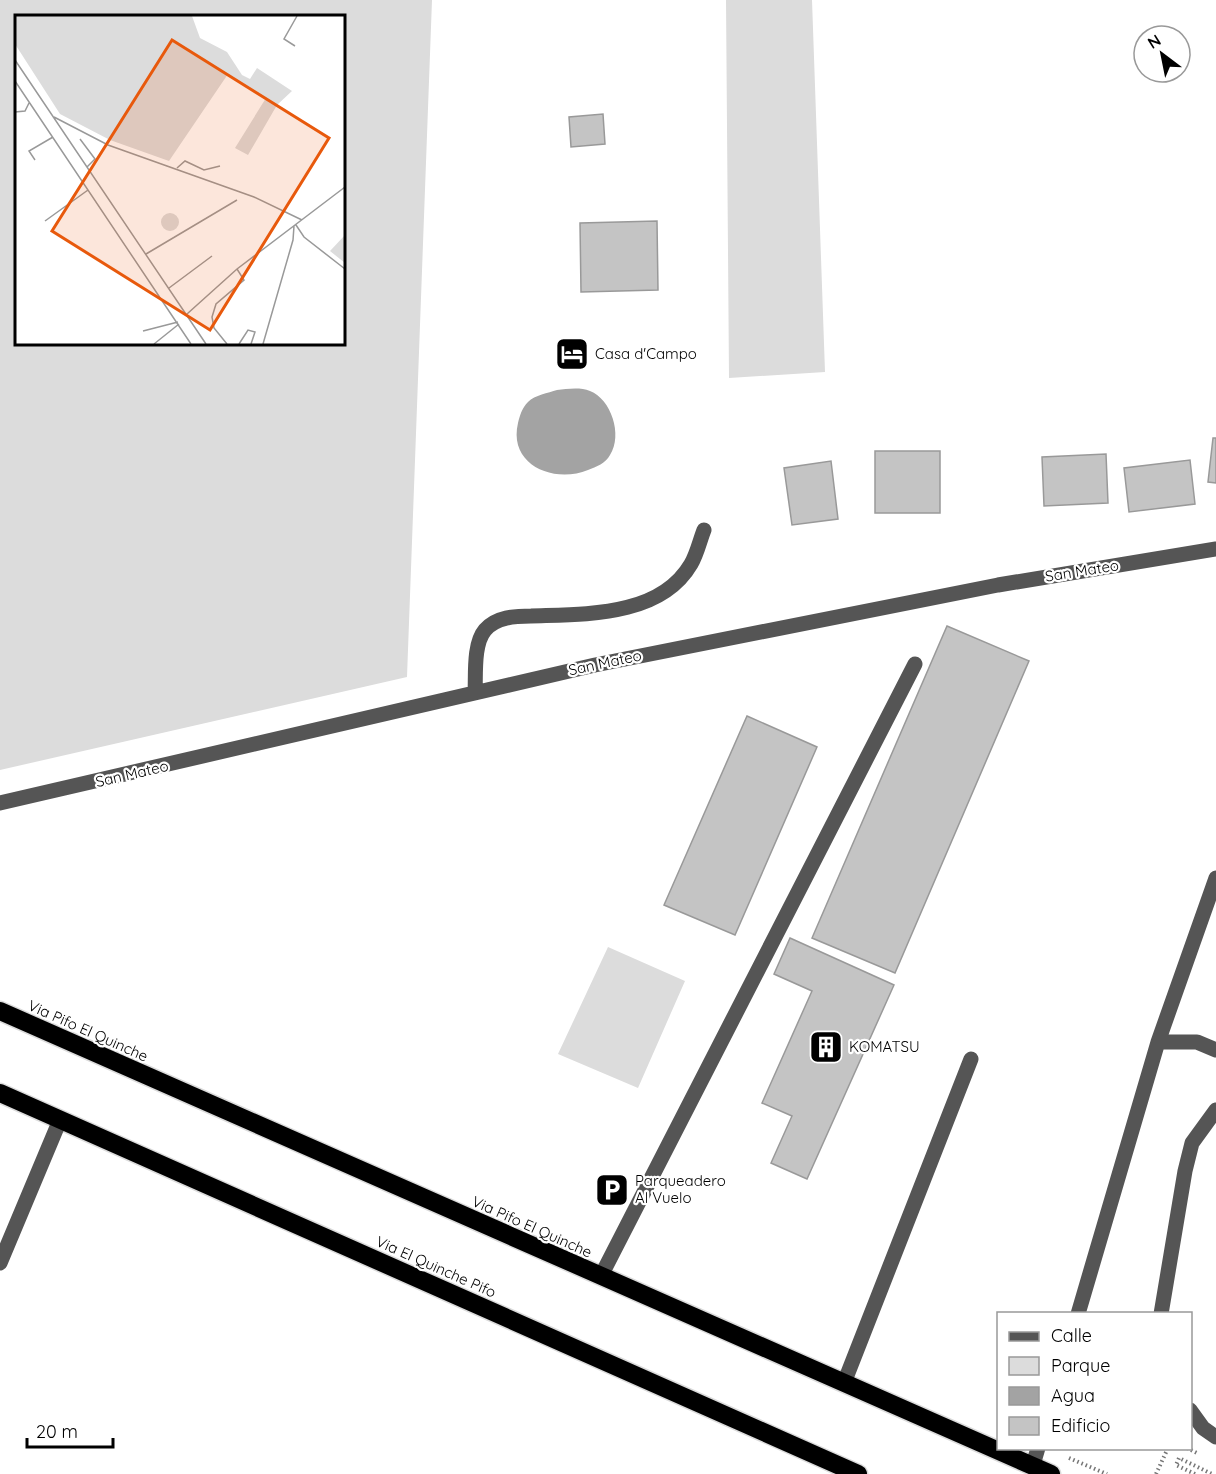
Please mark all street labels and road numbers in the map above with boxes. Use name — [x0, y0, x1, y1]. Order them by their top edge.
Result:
street label: San Mateo — [1044, 555, 1120, 586]
street label: San Mateo — [567, 645, 643, 680]
street label: San Mateo — [94, 756, 170, 791]
street label: Via Pifo El Quinche — [25, 996, 151, 1066]
street label: Via Pifo El Quinche — [469, 1192, 595, 1262]
street label: Via El Quinche Pifo — [373, 1232, 499, 1302]

